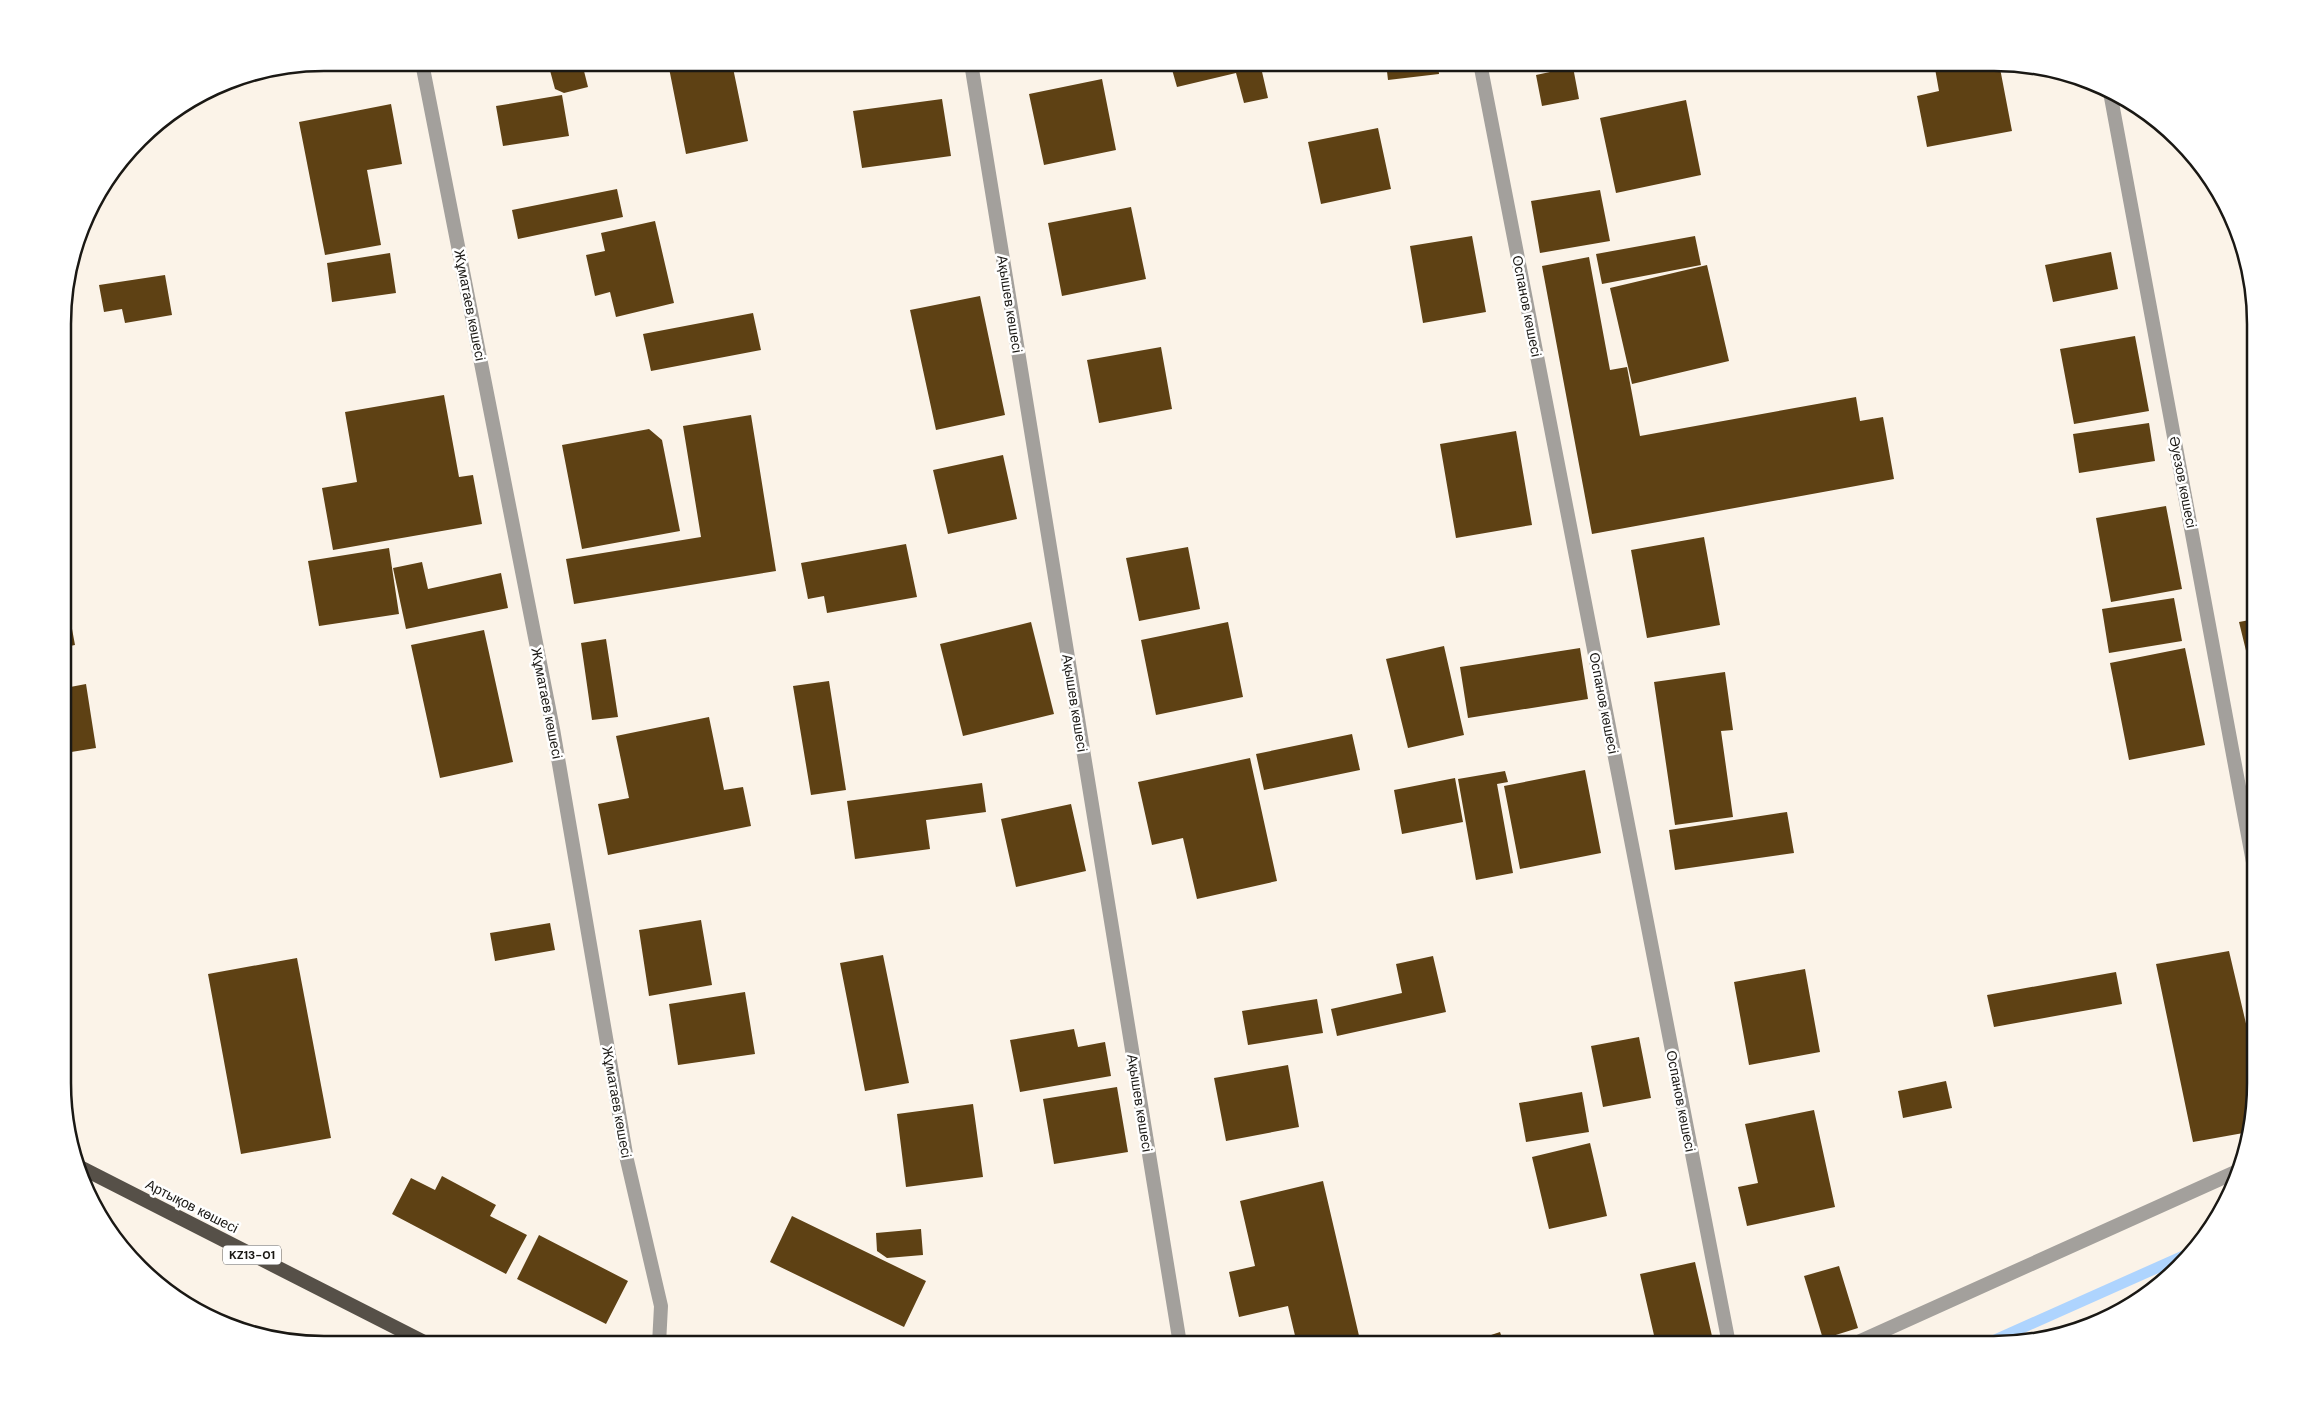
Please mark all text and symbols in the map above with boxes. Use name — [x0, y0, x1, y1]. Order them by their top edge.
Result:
street label: Жұматаев көшесі — [450, 248, 490, 362]
street label: Ақышев көшесі — [993, 254, 1027, 354]
street label: Оспанов көшесі — [1508, 254, 1546, 358]
street label: Әуезов көшесі — [2165, 435, 2201, 529]
street label: Жұматаев көшесі — [527, 646, 567, 760]
street label: Оспанов көшесі — [1585, 651, 1623, 755]
street label: Ақышев көшесі — [1058, 653, 1092, 753]
street label: Жұматаев көшесі — [598, 1045, 636, 1159]
street label: Оспанов көшесі — [1662, 1049, 1700, 1153]
street label: Ақышев көшесі — [1123, 1053, 1157, 1153]
street label: Артықов көшесі — [143, 1175, 241, 1237]
road number: KZ13-01 — [223, 1246, 281, 1264]

